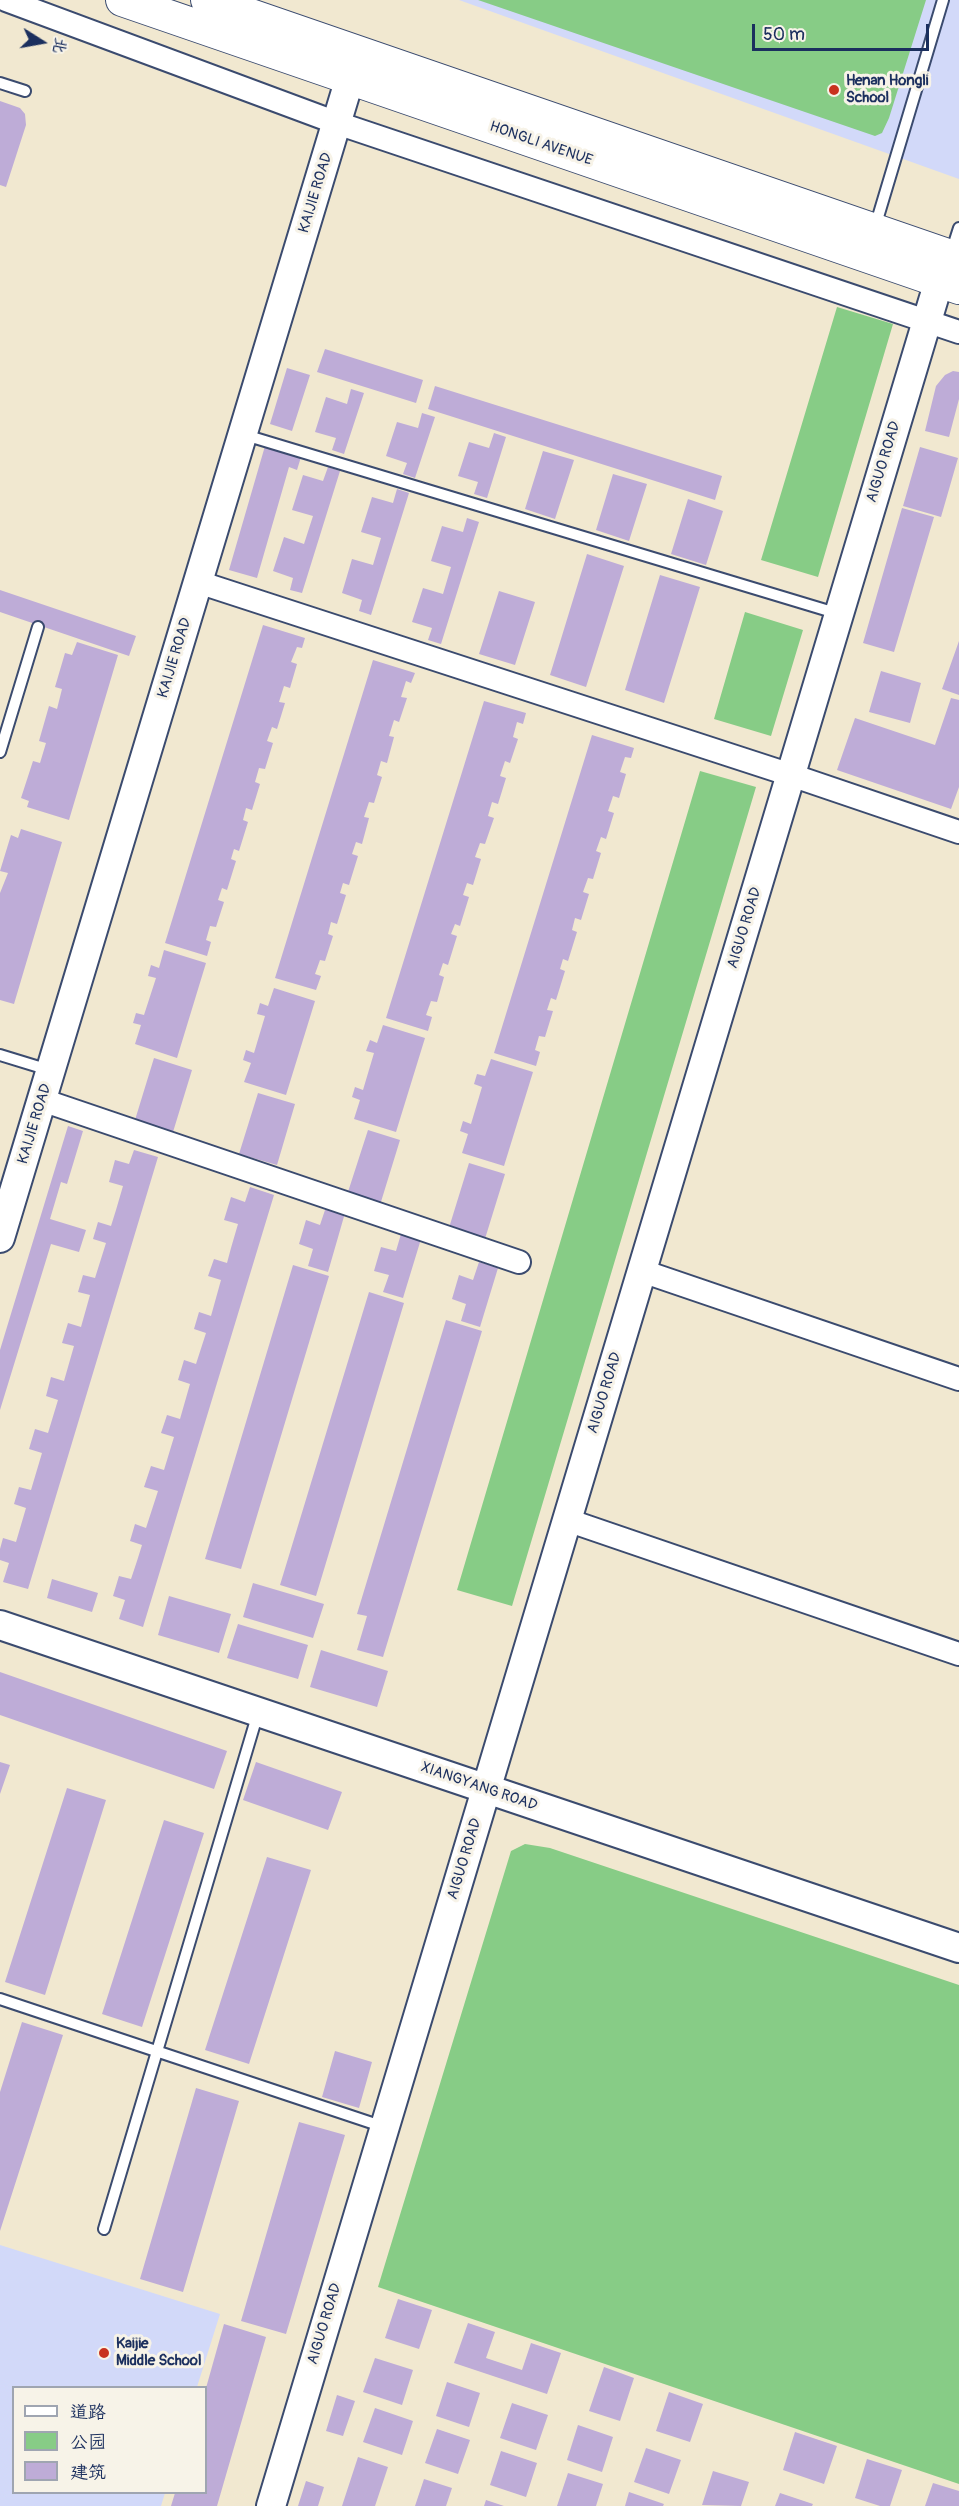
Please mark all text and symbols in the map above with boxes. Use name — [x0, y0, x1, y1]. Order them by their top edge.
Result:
north arrow — [12, 12, 72, 72]
scale bar — [755, 12, 932, 50]
text: 50 m — [763, 23, 805, 46]
text: 北 — [48, 36, 71, 55]
place label: Henan Hongli School — [846, 72, 928, 107]
marker: Henan Hongli School — [827, 83, 841, 97]
street label: HONGLI AVENUE — [487, 118, 595, 170]
street label: KAIJIE ROAD — [295, 151, 337, 235]
street label: AIGUO ROAD — [863, 419, 905, 505]
street label: KAIJIE ROAD — [154, 616, 196, 700]
street label: AIGUO ROAD — [724, 885, 766, 971]
street label: KAIJIE ROAD — [14, 1082, 56, 1166]
street label: AIGUO ROAD — [584, 1350, 626, 1436]
street label: XIANGYANG ROAD — [419, 1759, 539, 1815]
street label: AIGUO ROAD — [444, 1816, 486, 1902]
street label: AIGUO ROAD — [304, 2281, 346, 2367]
place label: Kaijie Middle School — [116, 2335, 201, 2370]
marker: Kaijie Middle School — [97, 2346, 111, 2360]
legend — [12, 2386, 207, 2494]
text: 道路 — [70, 2401, 106, 2424]
text: 公园 — [70, 2431, 106, 2454]
text: 建筑 — [70, 2461, 106, 2484]

